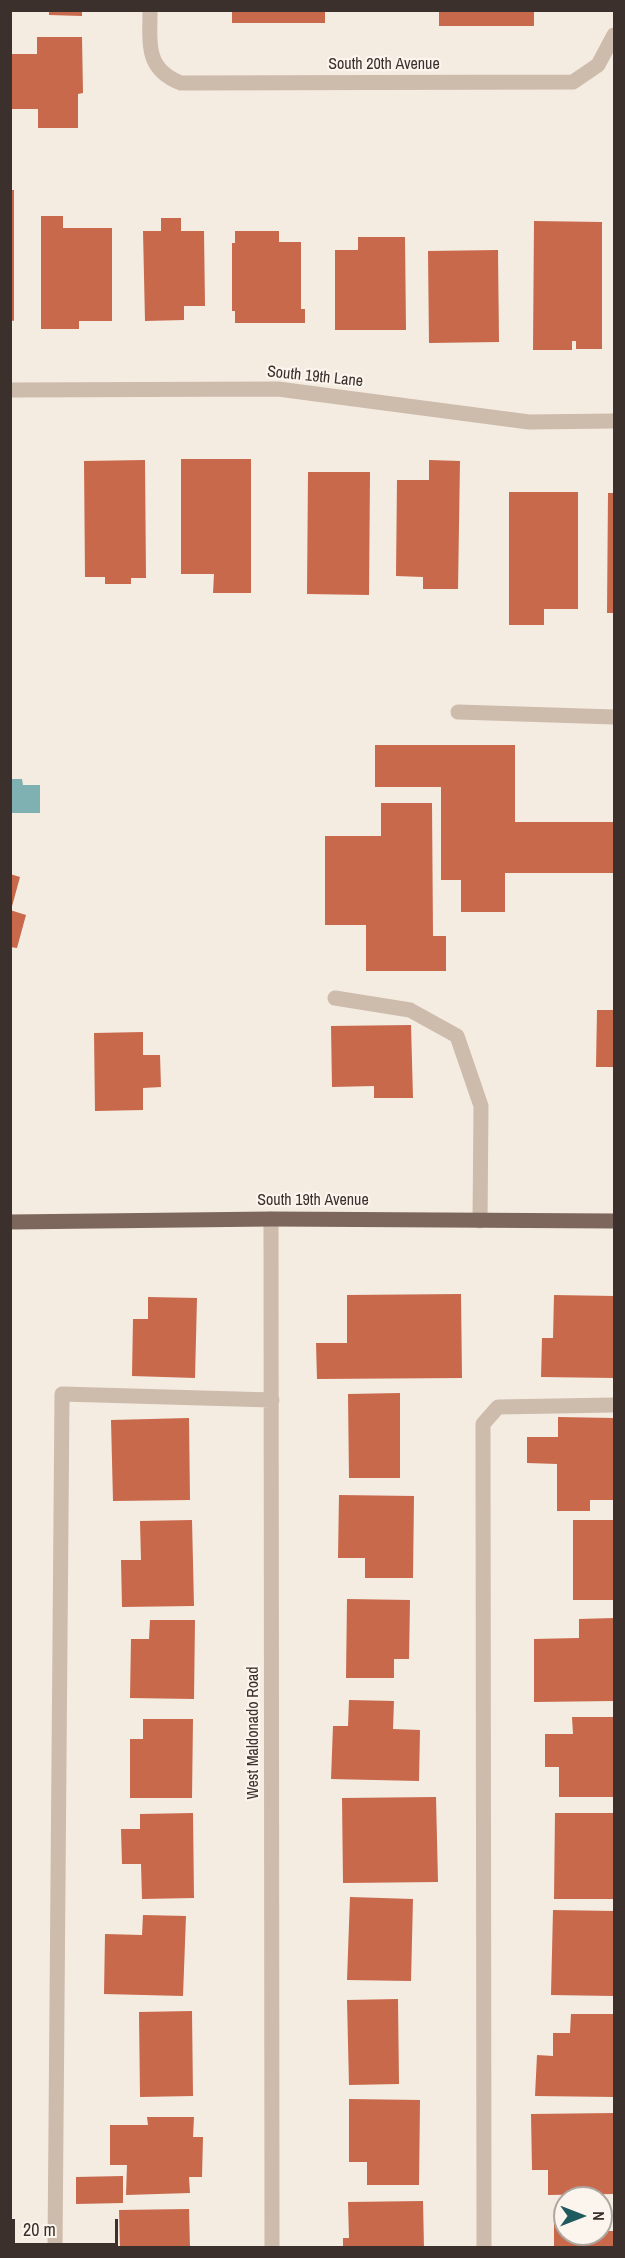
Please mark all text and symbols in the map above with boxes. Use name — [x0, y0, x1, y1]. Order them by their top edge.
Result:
street label: South 20th Avenue — [328, 55, 440, 75]
street label: South 19th Lane — [266, 362, 364, 392]
street label: South 19th Avenue — [257, 1191, 369, 1211]
street label: West Maldonado Road — [244, 1666, 264, 1800]
north arrow — [553, 2186, 613, 2246]
scale bar — [15, 2207, 122, 2245]
text: N — [588, 2211, 610, 2221]
text: 20 m — [23, 2217, 56, 2242]

